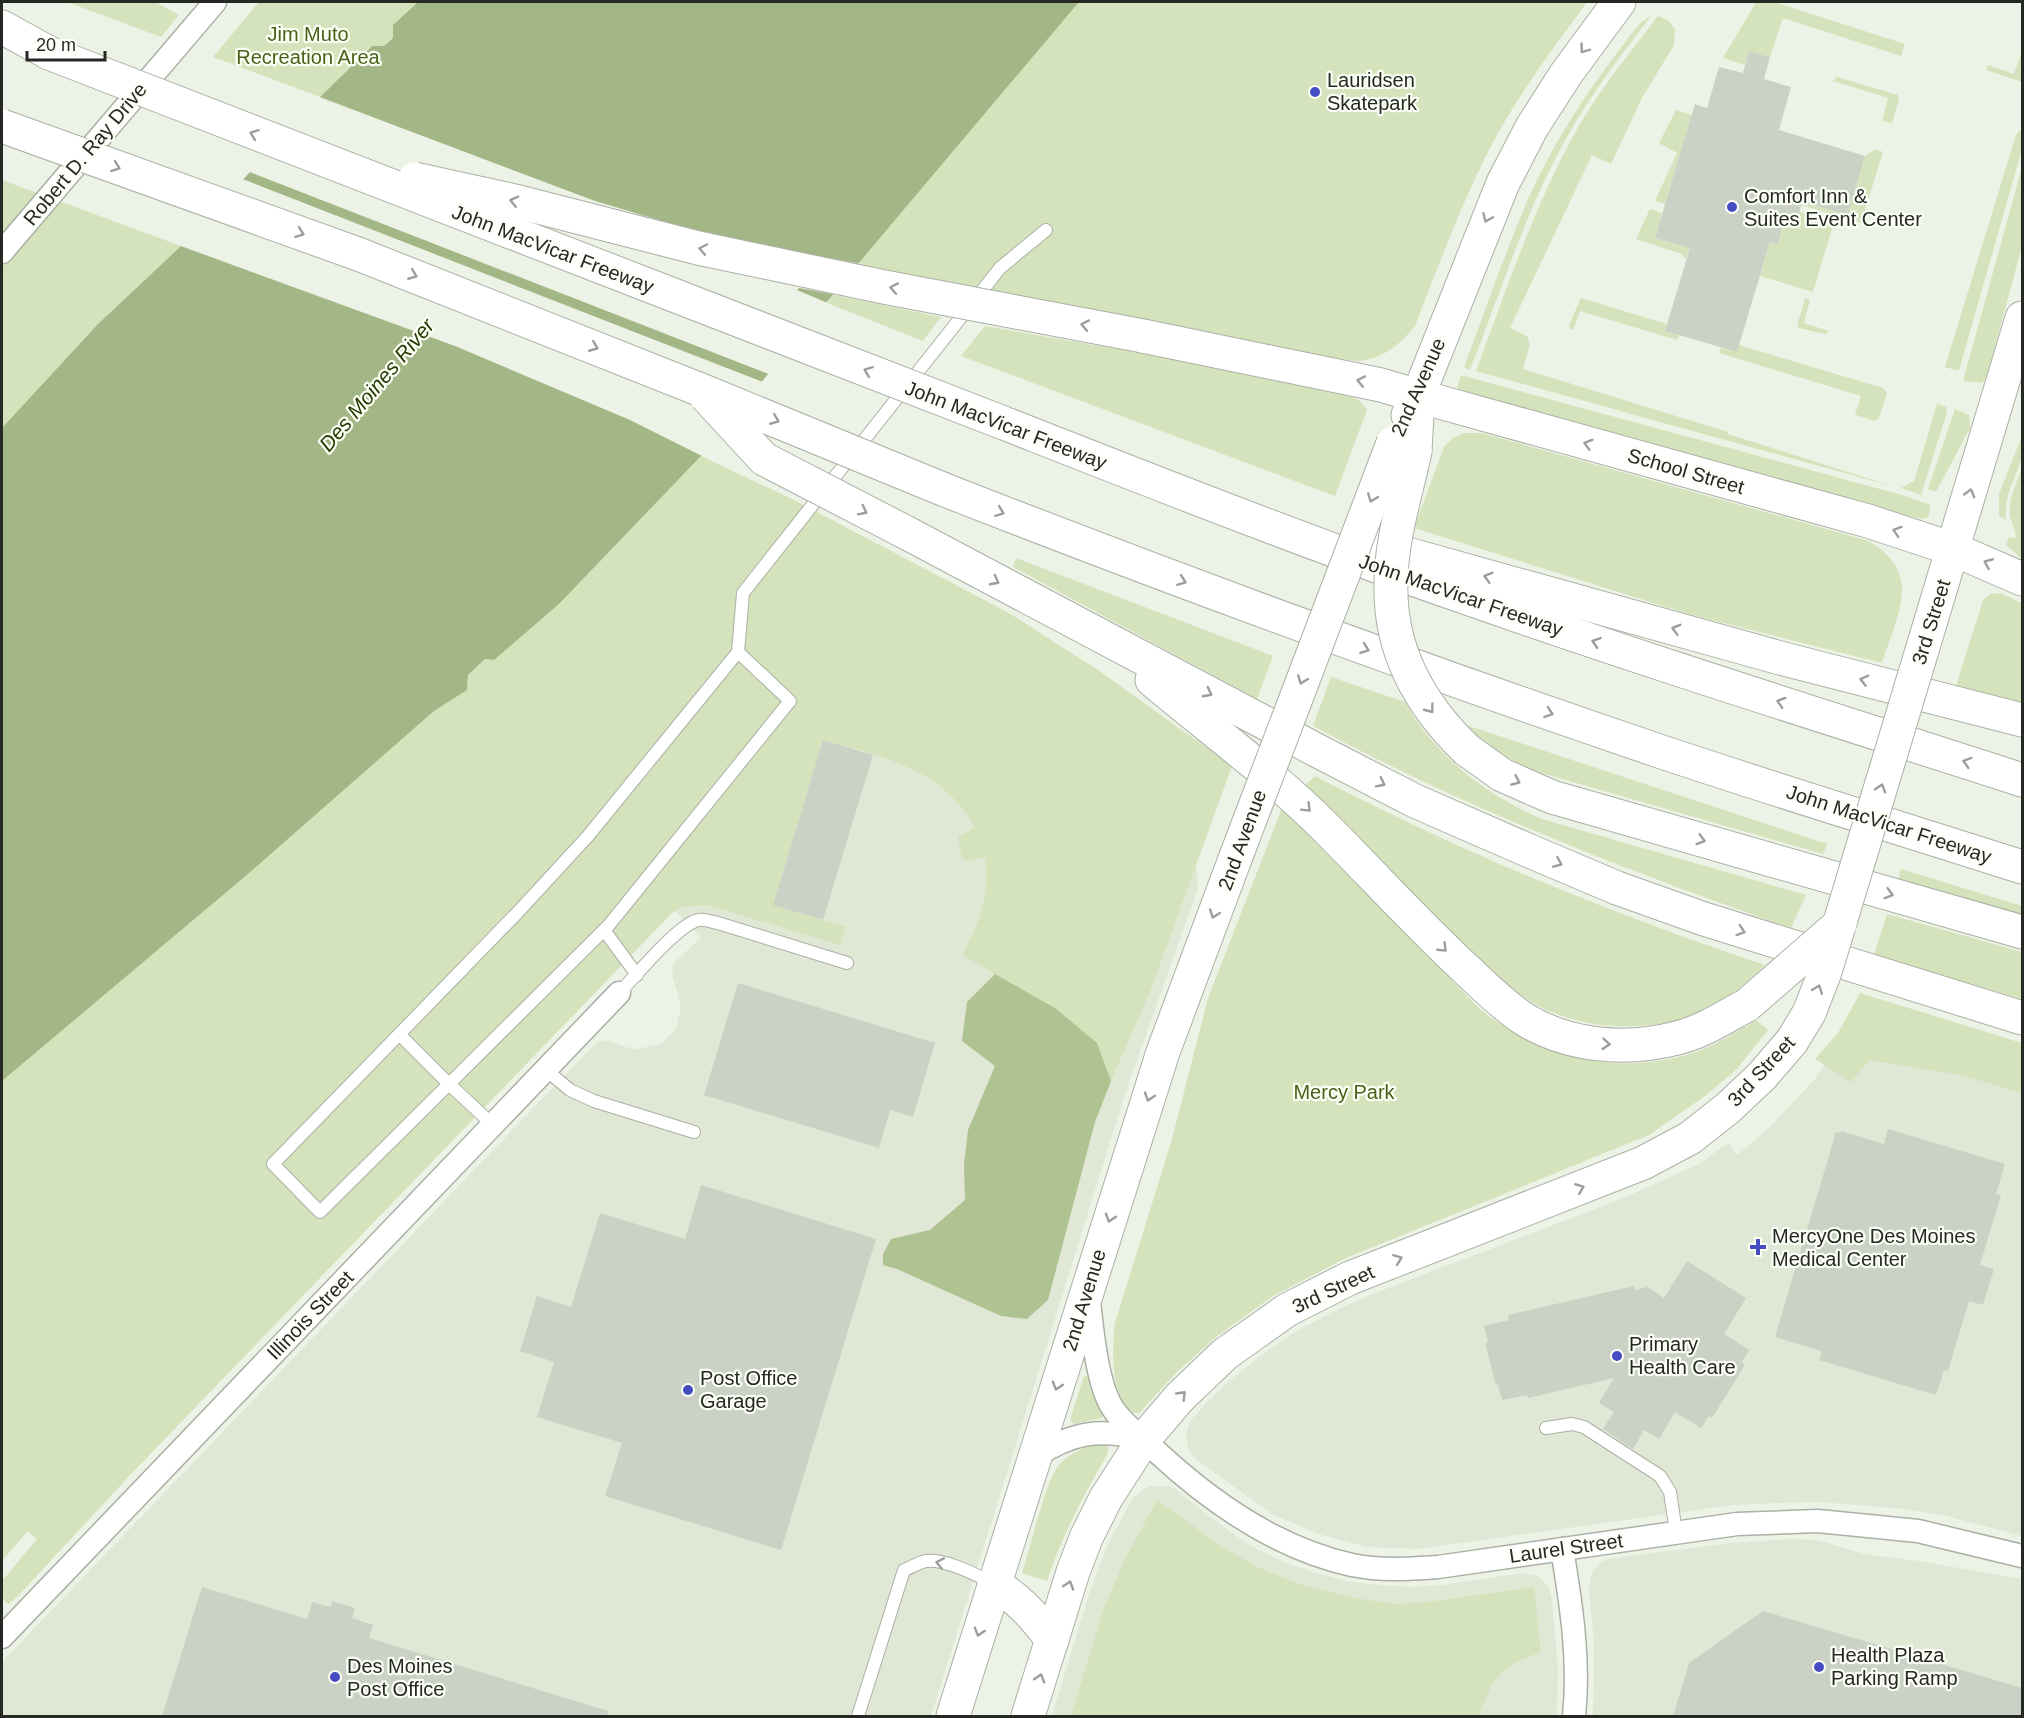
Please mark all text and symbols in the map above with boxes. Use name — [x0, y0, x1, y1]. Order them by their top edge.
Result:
park label: Jim Muto Recreation Area — [236, 23, 381, 68]
scale bar — [27, 24, 105, 62]
text: 20 m — [36, 35, 76, 55]
one-way arrow — [1580, 42, 1591, 53]
place label: Lauridsen Skatepark — [1327, 69, 1418, 114]
street label: Robert D. Ray Drive — [19, 78, 151, 230]
marker: Lauridsen Skatepark — [1308, 85, 1322, 99]
one-way arrow — [249, 129, 260, 141]
one-way arrow — [110, 160, 121, 173]
place label: Comfort Inn & Suites Event Center — [1744, 185, 1922, 230]
one-way arrow — [509, 195, 519, 208]
street label: John MacVicar Freeway — [449, 200, 657, 298]
marker: Comfort Inn & Suites Event Center — [1725, 200, 1739, 214]
one-way arrow — [1483, 211, 1495, 222]
one-way arrow — [294, 225, 304, 238]
one-way arrow — [698, 243, 708, 256]
one-way arrow — [407, 268, 417, 281]
one-way arrow — [889, 282, 899, 295]
water label: Des Moines River — [315, 313, 439, 456]
one-way arrow — [1081, 319, 1091, 332]
street label: 2nd Avenue — [1387, 334, 1449, 440]
one-way arrow — [588, 340, 599, 352]
one-way arrow — [863, 366, 874, 378]
one-way arrow — [1357, 375, 1367, 388]
street label: John MacVicar Freeway — [902, 376, 1110, 474]
one-way arrow — [768, 413, 779, 425]
one-way arrow — [1583, 439, 1594, 451]
street label: School Street — [1625, 444, 1747, 498]
one-way arrow — [1963, 488, 1975, 499]
one-way arrow — [1367, 492, 1380, 503]
one-way arrow — [857, 503, 868, 515]
one-way arrow — [994, 504, 1005, 517]
one-way arrow — [1892, 526, 1903, 538]
street label: John MacVicar Freeway — [1356, 550, 1566, 640]
one-way arrow — [1983, 558, 1994, 570]
one-way arrow — [1483, 571, 1493, 584]
one-way arrow — [989, 574, 1000, 585]
one-way arrow — [1176, 574, 1187, 586]
street label: 3rd Street — [1908, 576, 1954, 667]
one-way arrow — [1671, 624, 1682, 636]
one-way arrow — [1591, 637, 1602, 650]
one-way arrow — [1359, 641, 1370, 654]
one-way arrow — [1297, 674, 1310, 685]
one-way arrow — [1859, 674, 1869, 687]
one-way arrow — [1201, 686, 1212, 698]
one-way arrow — [1776, 697, 1787, 710]
one-way arrow — [1423, 703, 1434, 714]
one-way arrow — [1543, 706, 1554, 719]
one-way arrow — [1962, 757, 1973, 769]
one-way arrow — [1509, 774, 1520, 786]
one-way arrow — [1374, 776, 1385, 787]
street label: John MacVicar Freeway — [1784, 780, 1994, 868]
one-way arrow — [1874, 783, 1886, 794]
street label: 2nd Avenue — [1214, 787, 1270, 893]
one-way arrow — [1299, 801, 1310, 812]
one-way arrow — [1695, 833, 1706, 845]
one-way arrow — [1552, 856, 1563, 868]
one-way arrow — [1883, 887, 1894, 899]
one-way arrow — [1209, 908, 1222, 918]
one-way arrow — [1735, 924, 1746, 936]
one-way arrow — [1436, 940, 1447, 951]
one-way arrow — [1811, 984, 1824, 995]
street label: 3rd Street — [1723, 1031, 1799, 1111]
one-way arrow — [1602, 1038, 1611, 1051]
park label: Mercy Park — [1293, 1081, 1396, 1103]
one-way arrow — [1143, 1091, 1156, 1102]
one-way arrow — [1574, 1183, 1585, 1195]
one-way arrow — [1105, 1212, 1117, 1223]
place label: MercyOne Des Moines Medical Center — [1772, 1225, 1975, 1270]
marker: MercyOne Des Moines Medical Center — [1749, 1238, 1767, 1256]
street label: 2nd Avenue — [1058, 1246, 1110, 1354]
one-way arrow — [1392, 1254, 1403, 1266]
street label: 3rd Street — [1289, 1260, 1378, 1318]
street label: Illinois Street — [262, 1266, 358, 1364]
place label: Primary Health Care — [1629, 1333, 1736, 1378]
marker: Primary Health Care — [1610, 1349, 1624, 1363]
place label: Post Office Garage — [700, 1367, 797, 1412]
one-way arrow — [1052, 1380, 1064, 1391]
marker: Post Office Garage — [681, 1383, 695, 1397]
one-way arrow — [1175, 1392, 1186, 1403]
street label: Laurel Street — [1508, 1529, 1625, 1567]
one-way arrow — [935, 1557, 945, 1570]
one-way arrow — [1062, 1580, 1075, 1591]
one-way arrow — [974, 1626, 987, 1637]
place label: Health Plaza Parking Ramp — [1831, 1644, 1958, 1689]
place label: Des Moines Post Office — [347, 1655, 453, 1700]
marker: Health Plaza Parking Ramp — [1812, 1660, 1826, 1674]
marker: Des Moines Post Office — [328, 1670, 342, 1684]
one-way arrow — [1033, 1673, 1045, 1684]

